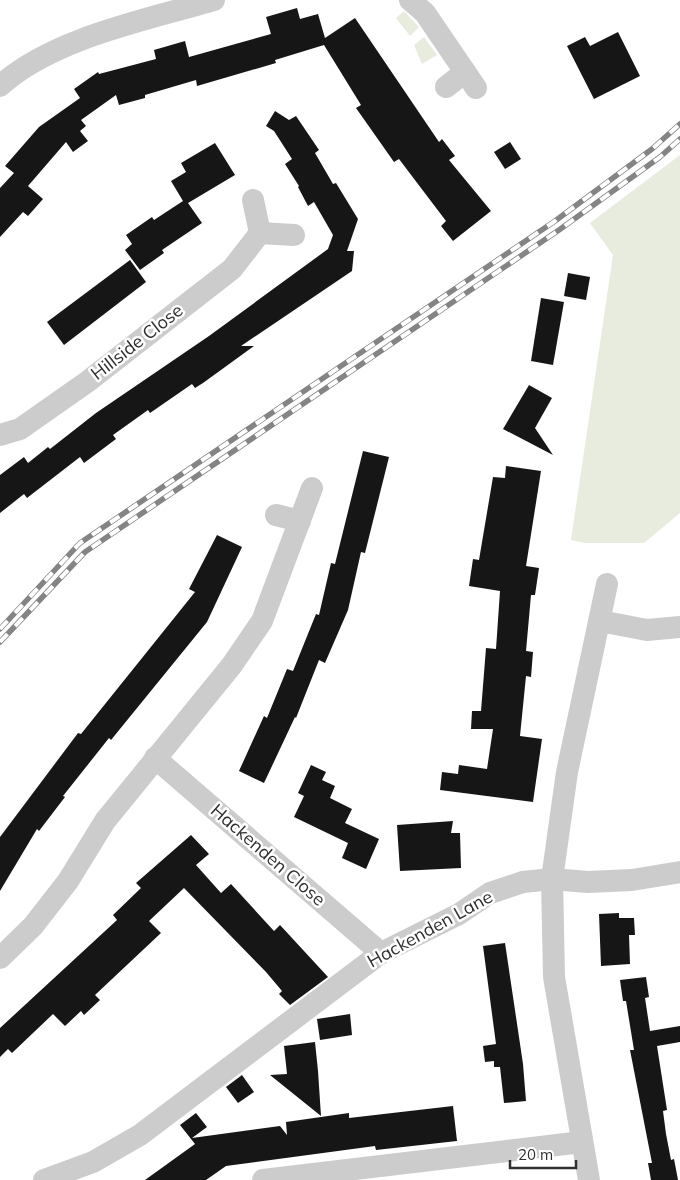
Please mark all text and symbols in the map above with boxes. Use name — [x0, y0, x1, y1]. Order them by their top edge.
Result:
street label: Hillside Close — [86, 298, 187, 385]
street label: Hackenden Close — [206, 799, 330, 911]
street label: Hackenden Lane — [363, 885, 496, 972]
scale bar — [510, 1138, 576, 1170]
text: 20 m — [518, 1145, 553, 1164]

